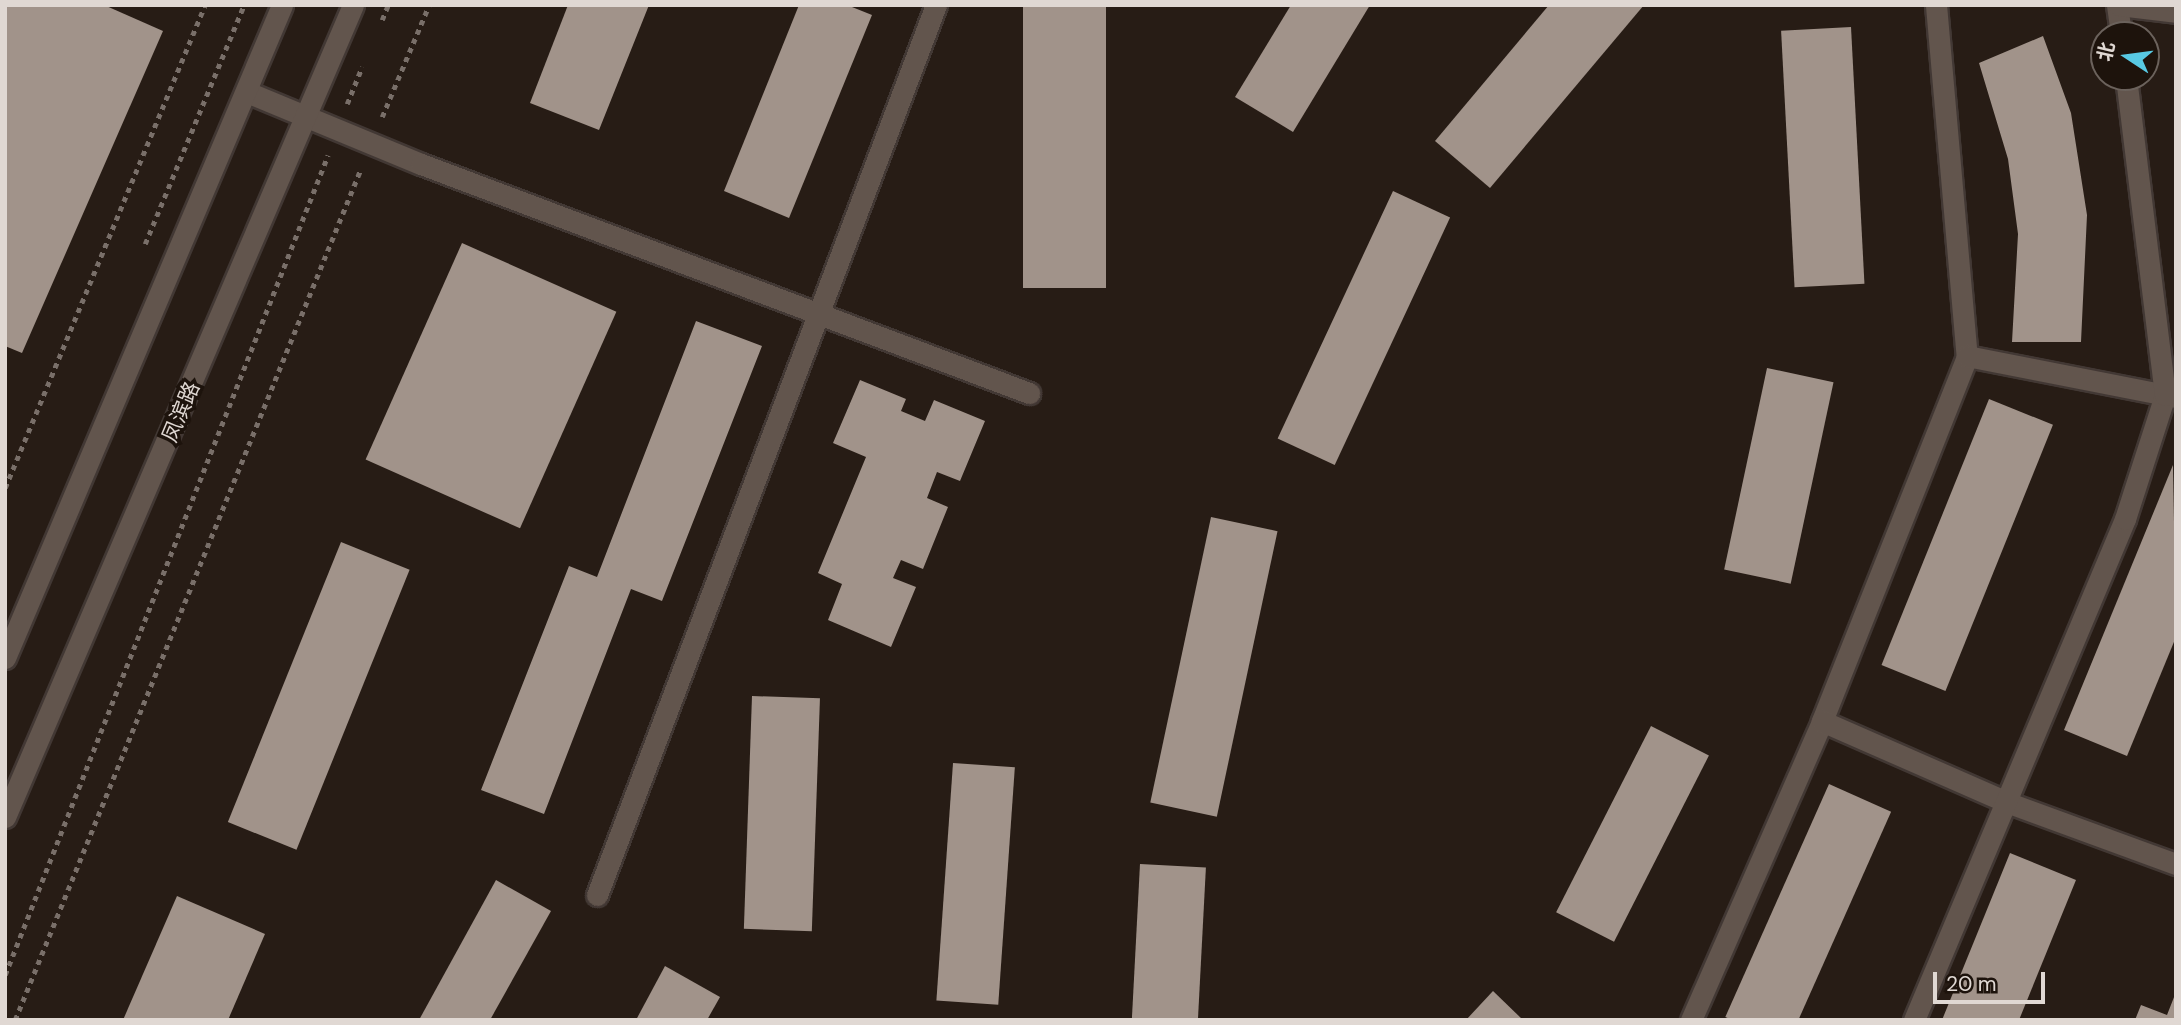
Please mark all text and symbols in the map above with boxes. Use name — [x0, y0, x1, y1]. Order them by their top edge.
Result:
north arrow — [2090, 21, 2160, 91]
text: 北 — [2092, 40, 2120, 64]
street label: 凤滨路 — [157, 378, 205, 446]
scale bar — [1936, 958, 2048, 1002]
text: 20 m — [1946, 970, 1997, 998]

